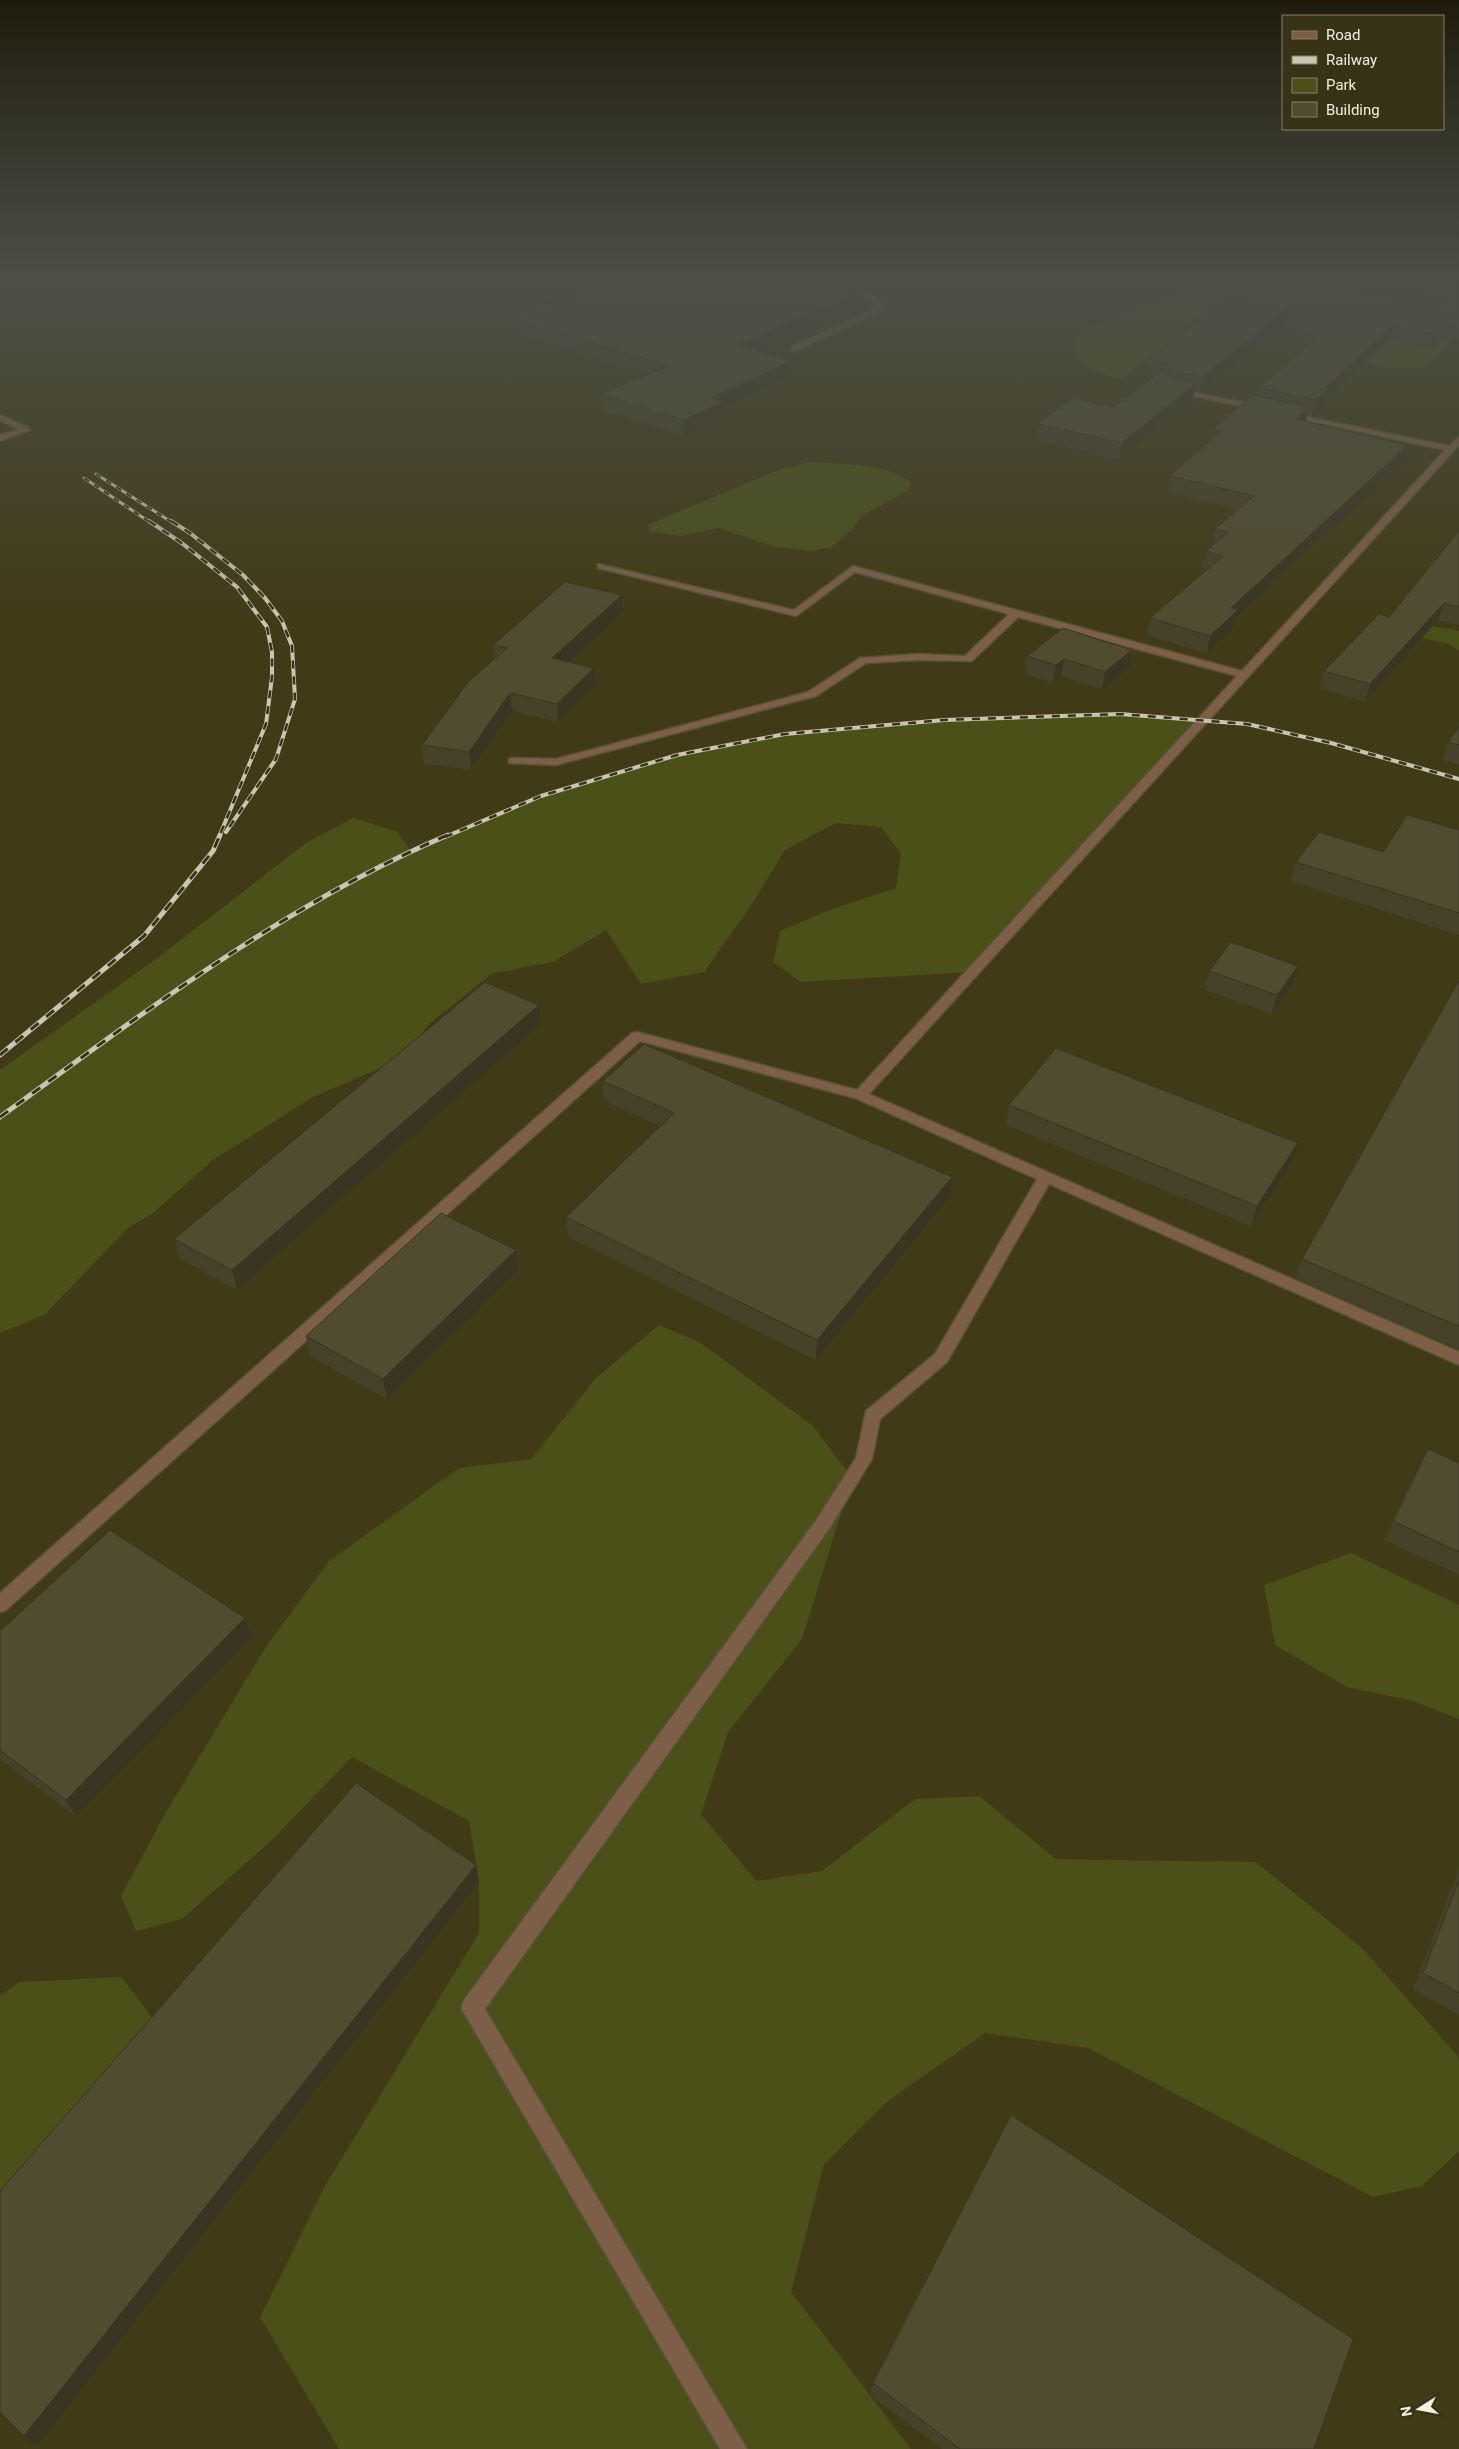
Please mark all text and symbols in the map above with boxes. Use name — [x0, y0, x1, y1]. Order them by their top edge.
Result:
legend — [1282, 15, 1444, 130]
text: Road — [1326, 26, 1360, 44]
text: Railway — [1326, 51, 1377, 69]
text: Park — [1326, 76, 1357, 94]
text: Building — [1326, 101, 1380, 119]
north arrow — [1394, 2384, 1444, 2434]
text: N — [1397, 2405, 1415, 2418]

